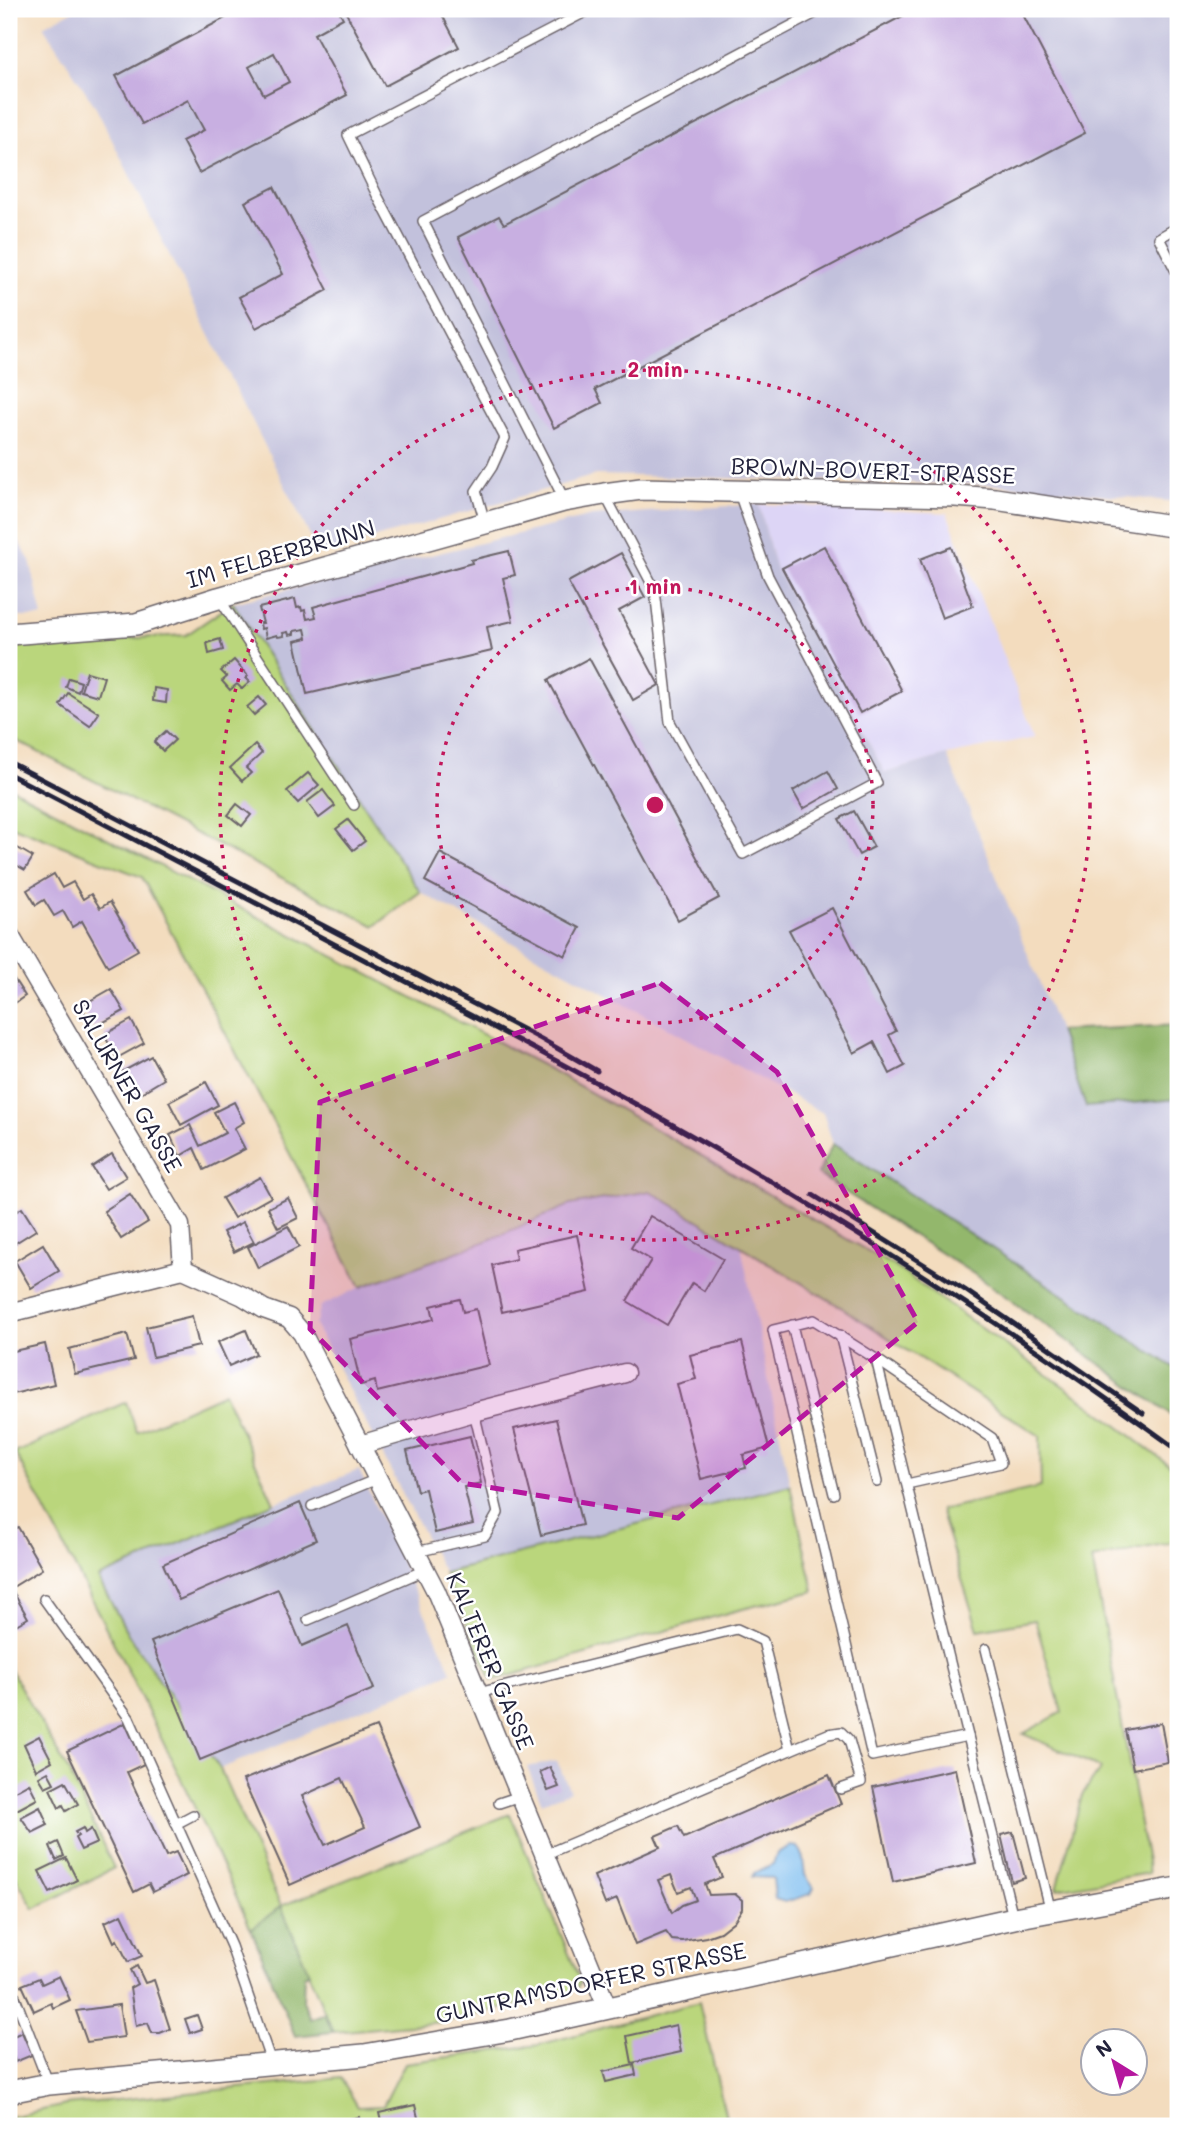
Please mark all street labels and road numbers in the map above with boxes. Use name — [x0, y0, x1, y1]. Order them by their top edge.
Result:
street label: BROWN-BOVERI-STRASSE — [730, 450, 1016, 490]
street label: IM FELBERBRUNN — [183, 512, 378, 594]
street label: SALURNER GASSE — [66, 993, 190, 1178]
street label: KALTERER GASSE — [440, 1567, 542, 1754]
street label: GUNTRAMSDORFER STRASSE — [433, 1934, 749, 2030]

